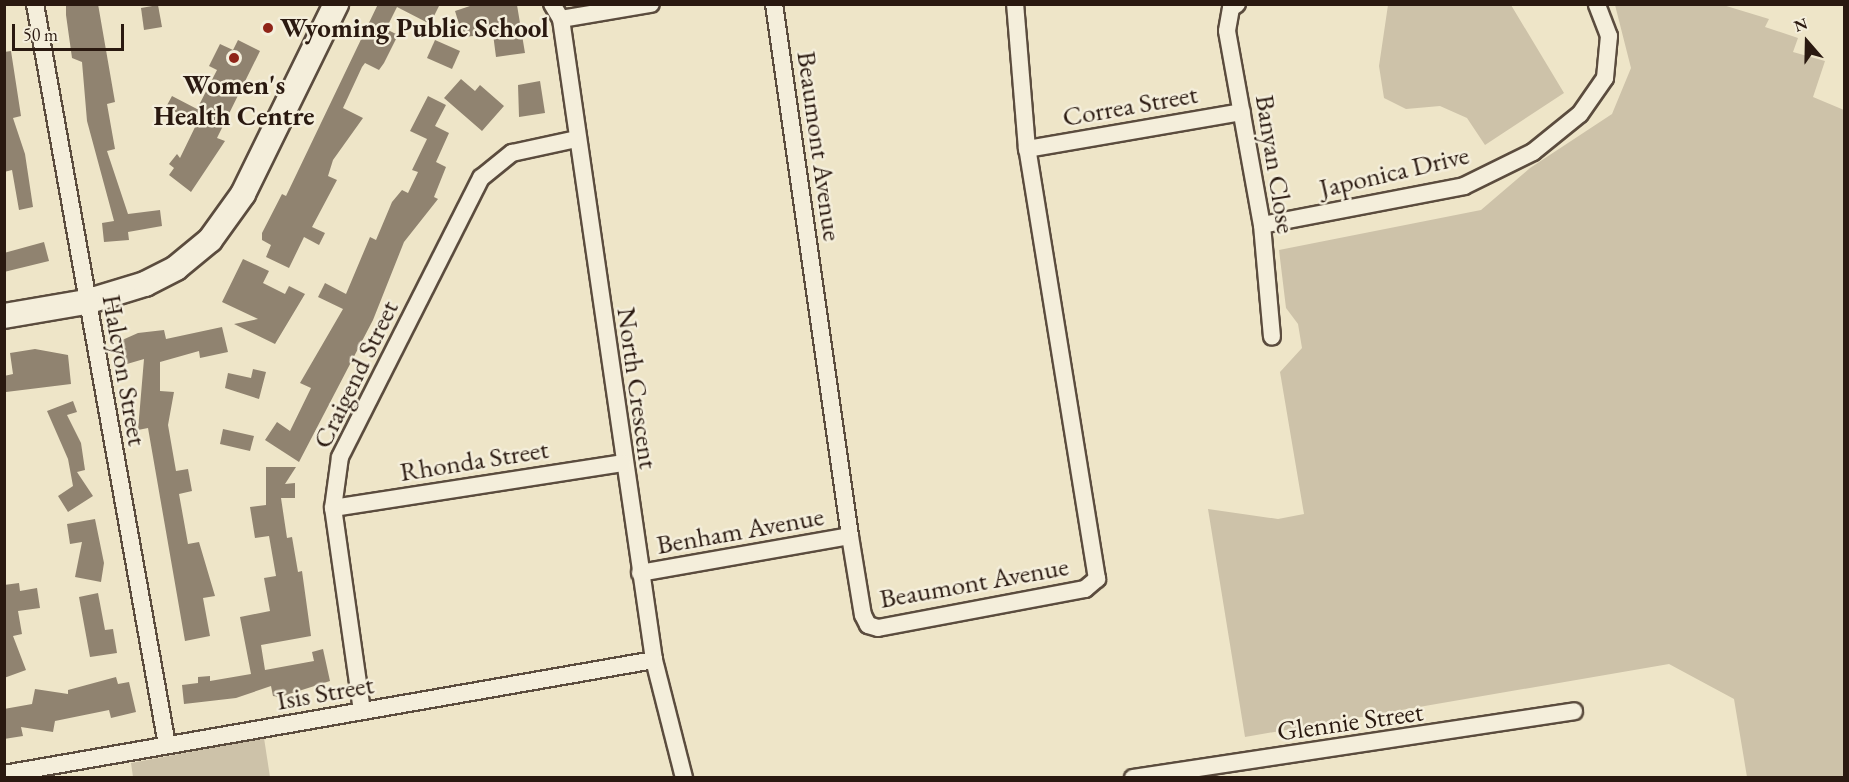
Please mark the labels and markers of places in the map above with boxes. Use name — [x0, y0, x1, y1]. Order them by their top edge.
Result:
place label: Wyoming Public School — [280, 12, 549, 44]
marker: Wyoming Public School — [261, 21, 275, 35]
marker: Women's Health Centre — [227, 51, 241, 65]
place label: Women's Health Centre — [153, 68, 315, 131]

